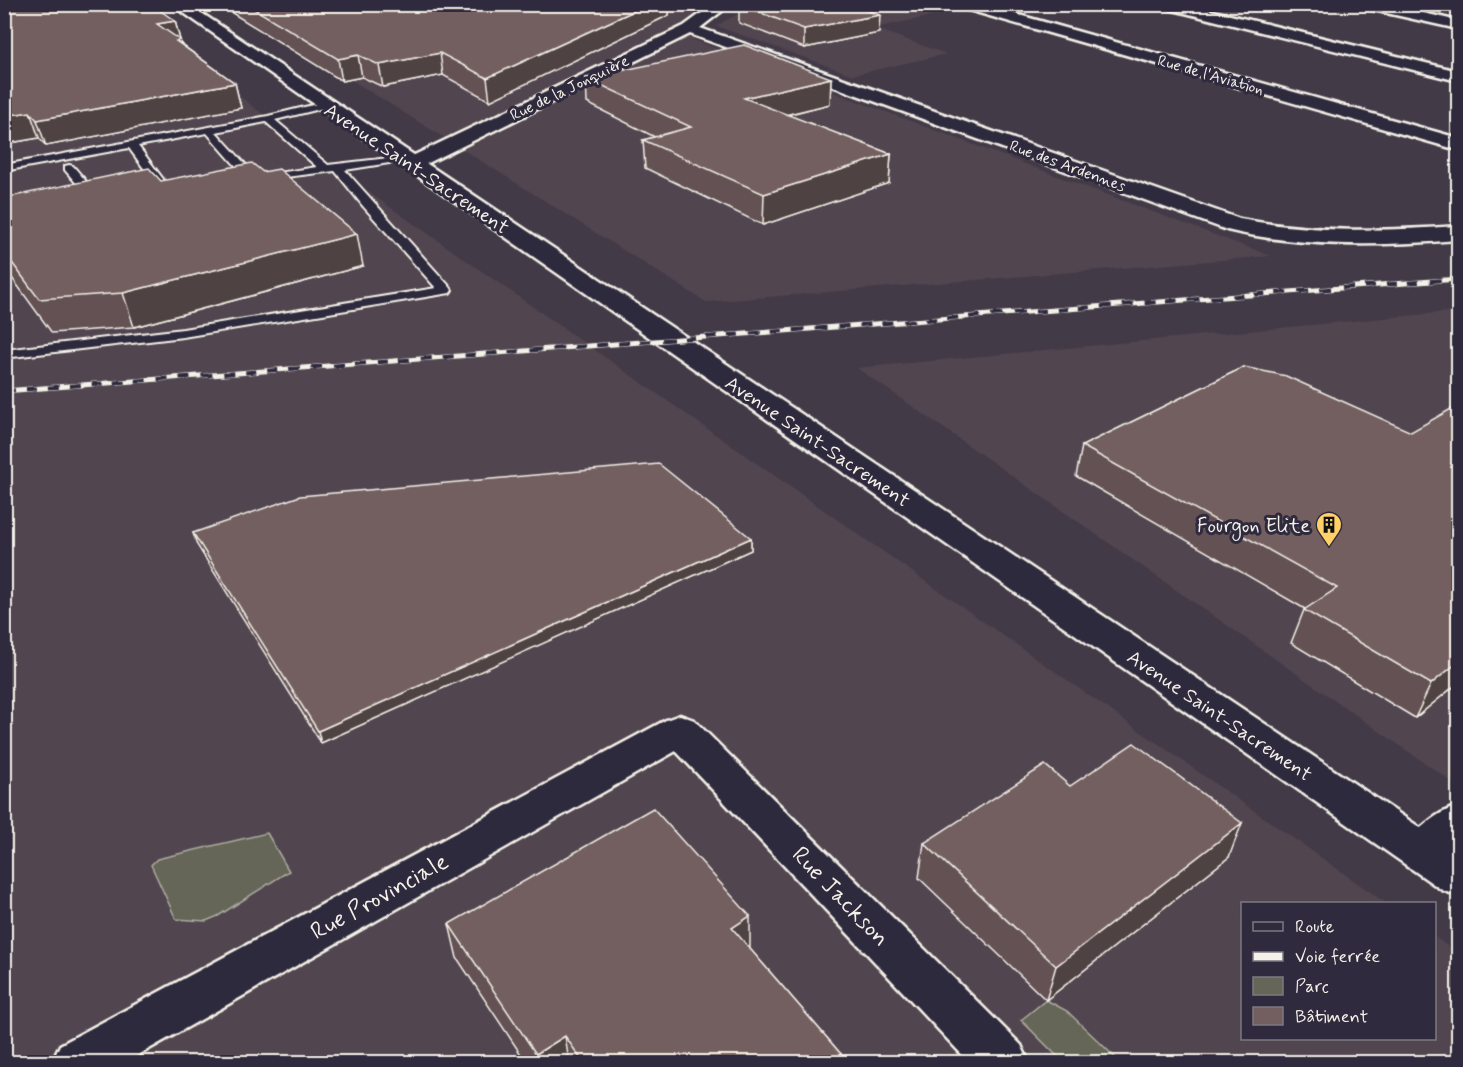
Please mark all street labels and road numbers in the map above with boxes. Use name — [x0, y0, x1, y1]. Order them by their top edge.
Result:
street label: Rue de la Jonquière — [507, 50, 633, 126]
street label: Rue de l'Aviation — [1155, 50, 1266, 101]
street label: Avenue Saint-Sacrement — [318, 97, 514, 241]
street label: Rue des Ardennes — [1006, 136, 1129, 197]
street label: Avenue Saint-Sacrement — [719, 370, 915, 514]
street label: Avenue Saint-Sacrement — [1121, 644, 1317, 788]
street label: Rue Jackson — [784, 840, 895, 954]
street label: Rue Provinciale — [305, 847, 454, 948]

